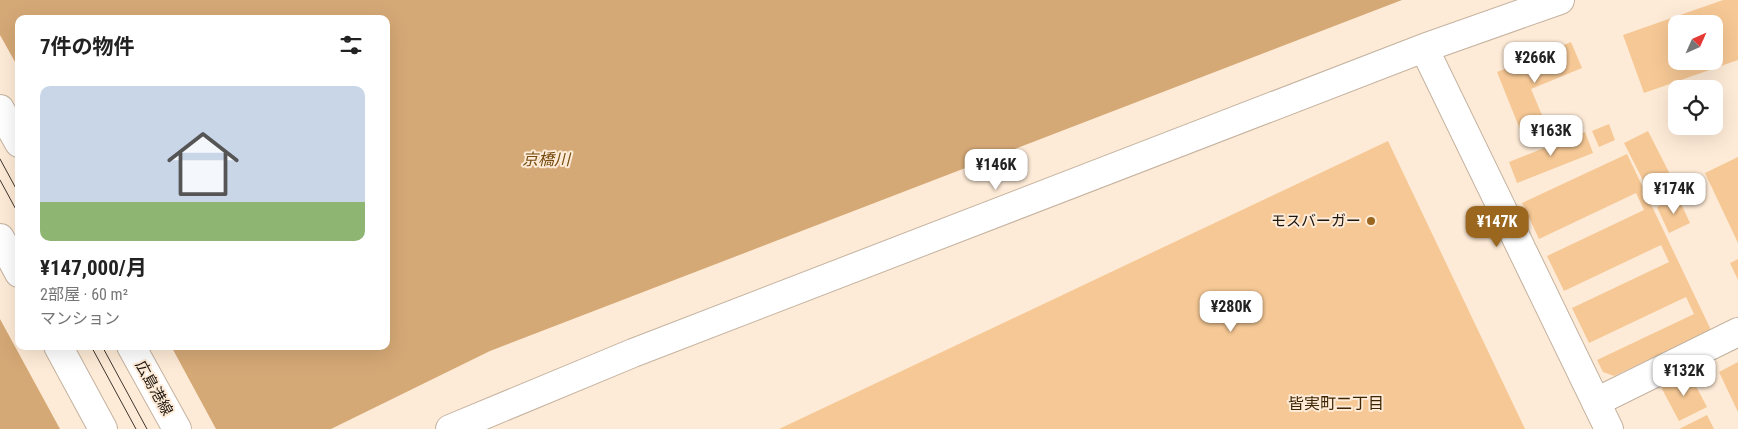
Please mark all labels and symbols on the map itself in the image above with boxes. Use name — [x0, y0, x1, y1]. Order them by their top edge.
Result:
north arrow — [1668, 15, 1722, 70]
pin: ¥266K — [1500, 42, 1570, 84]
pin: ¥163K — [1516, 114, 1586, 157]
pin: ¥146K — [961, 148, 1031, 191]
water label: 京橋川 — [522, 150, 572, 169]
pin: ¥174K — [1639, 172, 1709, 215]
pin: ¥147K — [1462, 206, 1532, 248]
place label: モスバーガー — [1271, 212, 1361, 230]
marker: モスバーガー — [1365, 215, 1377, 227]
pin: ¥280K — [1196, 290, 1266, 333]
pin: ¥132K — [1649, 354, 1719, 397]
street label: 広島港線 — [132, 357, 176, 419]
district label: 皆実町二丁目 — [1288, 394, 1384, 413]

